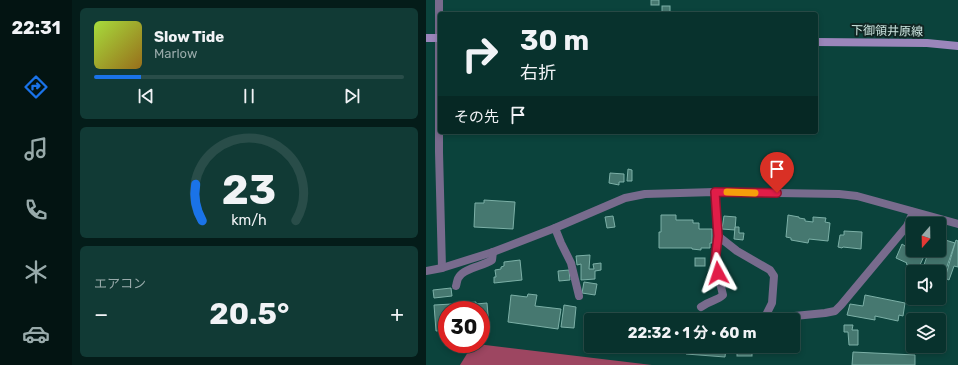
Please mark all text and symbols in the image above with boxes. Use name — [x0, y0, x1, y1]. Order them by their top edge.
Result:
text: 22:31 — [11, 17, 61, 39]
street label: 下御領井原線 — [851, 23, 923, 39]
text: 30 m — [520, 24, 589, 57]
text: Slow Tide — [154, 28, 224, 46]
icon: right — [454, 28, 506, 80]
text: Marlow — [154, 46, 197, 61]
text: 右折 — [520, 62, 556, 84]
icon: directions — [22, 73, 50, 101]
icon: previous — [135, 85, 157, 107]
icon: pause — [238, 85, 260, 107]
icon: next — [341, 85, 363, 107]
icon: arrive — [507, 104, 529, 126]
text: その先 — [454, 108, 499, 126]
icon: music — [22, 135, 50, 163]
pin — [760, 152, 794, 193]
icon: arrive — [766, 158, 788, 180]
text: 23 — [222, 164, 276, 213]
icon: phone — [22, 196, 50, 224]
text: km/h — [231, 211, 267, 228]
north arrow — [906, 217, 946, 257]
map controls — [906, 217, 946, 353]
position arrow — [697, 252, 739, 294]
icon: climate — [22, 258, 50, 286]
button: sound — [906, 265, 946, 305]
text: エアコン — [94, 276, 146, 291]
text: 20.5° — [209, 296, 289, 332]
text: − — [94, 301, 108, 328]
text: + — [390, 301, 404, 328]
speed limit sign: 30 — [438, 301, 490, 353]
button: layers — [906, 313, 946, 353]
icon: car — [22, 320, 50, 348]
text: 22:32 · 1 分 · 60 m — [628, 324, 756, 342]

